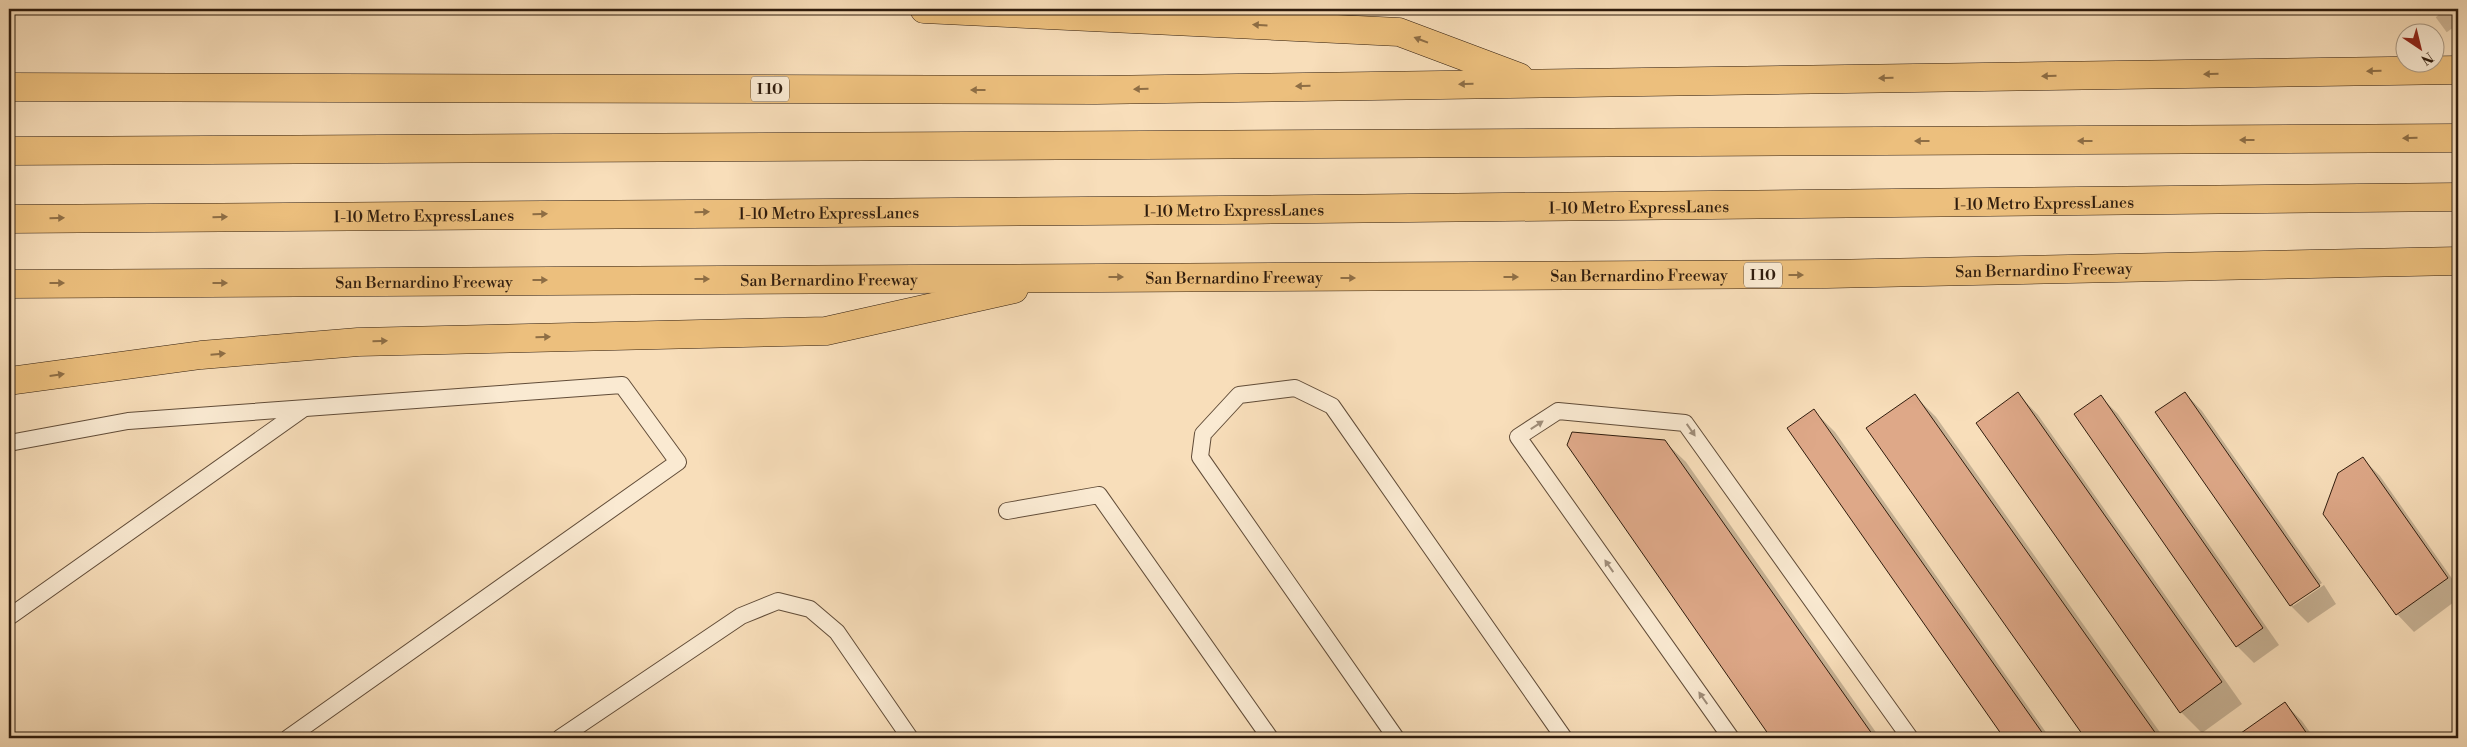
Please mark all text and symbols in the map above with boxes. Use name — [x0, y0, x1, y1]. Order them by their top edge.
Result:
one-way arrow — [1252, 21, 1268, 29]
north arrow — [2394, 22, 2444, 72]
one-way arrow — [1413, 36, 1428, 44]
text: N — [2417, 47, 2437, 68]
one-way arrow — [2366, 67, 2382, 75]
one-way arrow — [2203, 70, 2219, 78]
one-way arrow — [2041, 72, 2057, 80]
one-way arrow — [1878, 74, 1894, 82]
road number: I 10 — [751, 76, 789, 102]
one-way arrow — [1458, 80, 1474, 88]
one-way arrow — [1295, 83, 1311, 91]
one-way arrow — [1133, 85, 1149, 93]
one-way arrow — [970, 86, 986, 94]
one-way arrow — [2401, 134, 2417, 142]
one-way arrow — [2239, 136, 2255, 144]
one-way arrow — [1914, 137, 1930, 145]
one-way arrow — [2076, 137, 2092, 145]
street label: I-10 Metro ExpressLanes — [1954, 193, 2134, 215]
street label: I-10 Metro ExpressLanes — [1549, 197, 1729, 218]
street label: I-10 Metro ExpressLanes — [1144, 200, 1324, 221]
street label: I-10 Metro ExpressLanes — [739, 203, 919, 224]
street label: I-10 Metro ExpressLanes — [334, 206, 514, 227]
one-way arrow — [695, 208, 711, 216]
one-way arrow — [532, 210, 548, 218]
one-way arrow — [212, 213, 228, 221]
one-way arrow — [50, 214, 66, 222]
street label: San Bernardino Freeway — [1955, 259, 2133, 282]
road number: I 10 — [1744, 262, 1782, 288]
street label: San Bernardino Freeway — [1550, 266, 1728, 287]
street label: San Bernardino Freeway — [1145, 268, 1323, 289]
street label: San Bernardino Freeway — [740, 270, 918, 291]
one-way arrow — [1788, 271, 1804, 279]
street label: San Bernardino Freeway — [335, 272, 513, 293]
one-way arrow — [1108, 273, 1124, 281]
one-way arrow — [1503, 273, 1519, 281]
one-way arrow — [1340, 274, 1356, 282]
one-way arrow — [695, 275, 711, 283]
one-way arrow — [532, 276, 548, 284]
one-way arrow — [212, 278, 228, 286]
one-way arrow — [50, 279, 66, 287]
one-way arrow — [535, 333, 551, 341]
one-way arrow — [372, 337, 388, 345]
one-way arrow — [210, 350, 226, 358]
one-way arrow — [49, 371, 65, 379]
one-way arrow — [1530, 420, 1544, 429]
one-way arrow — [1686, 423, 1696, 437]
one-way arrow — [1604, 559, 1614, 572]
one-way arrow — [1698, 692, 1708, 705]

